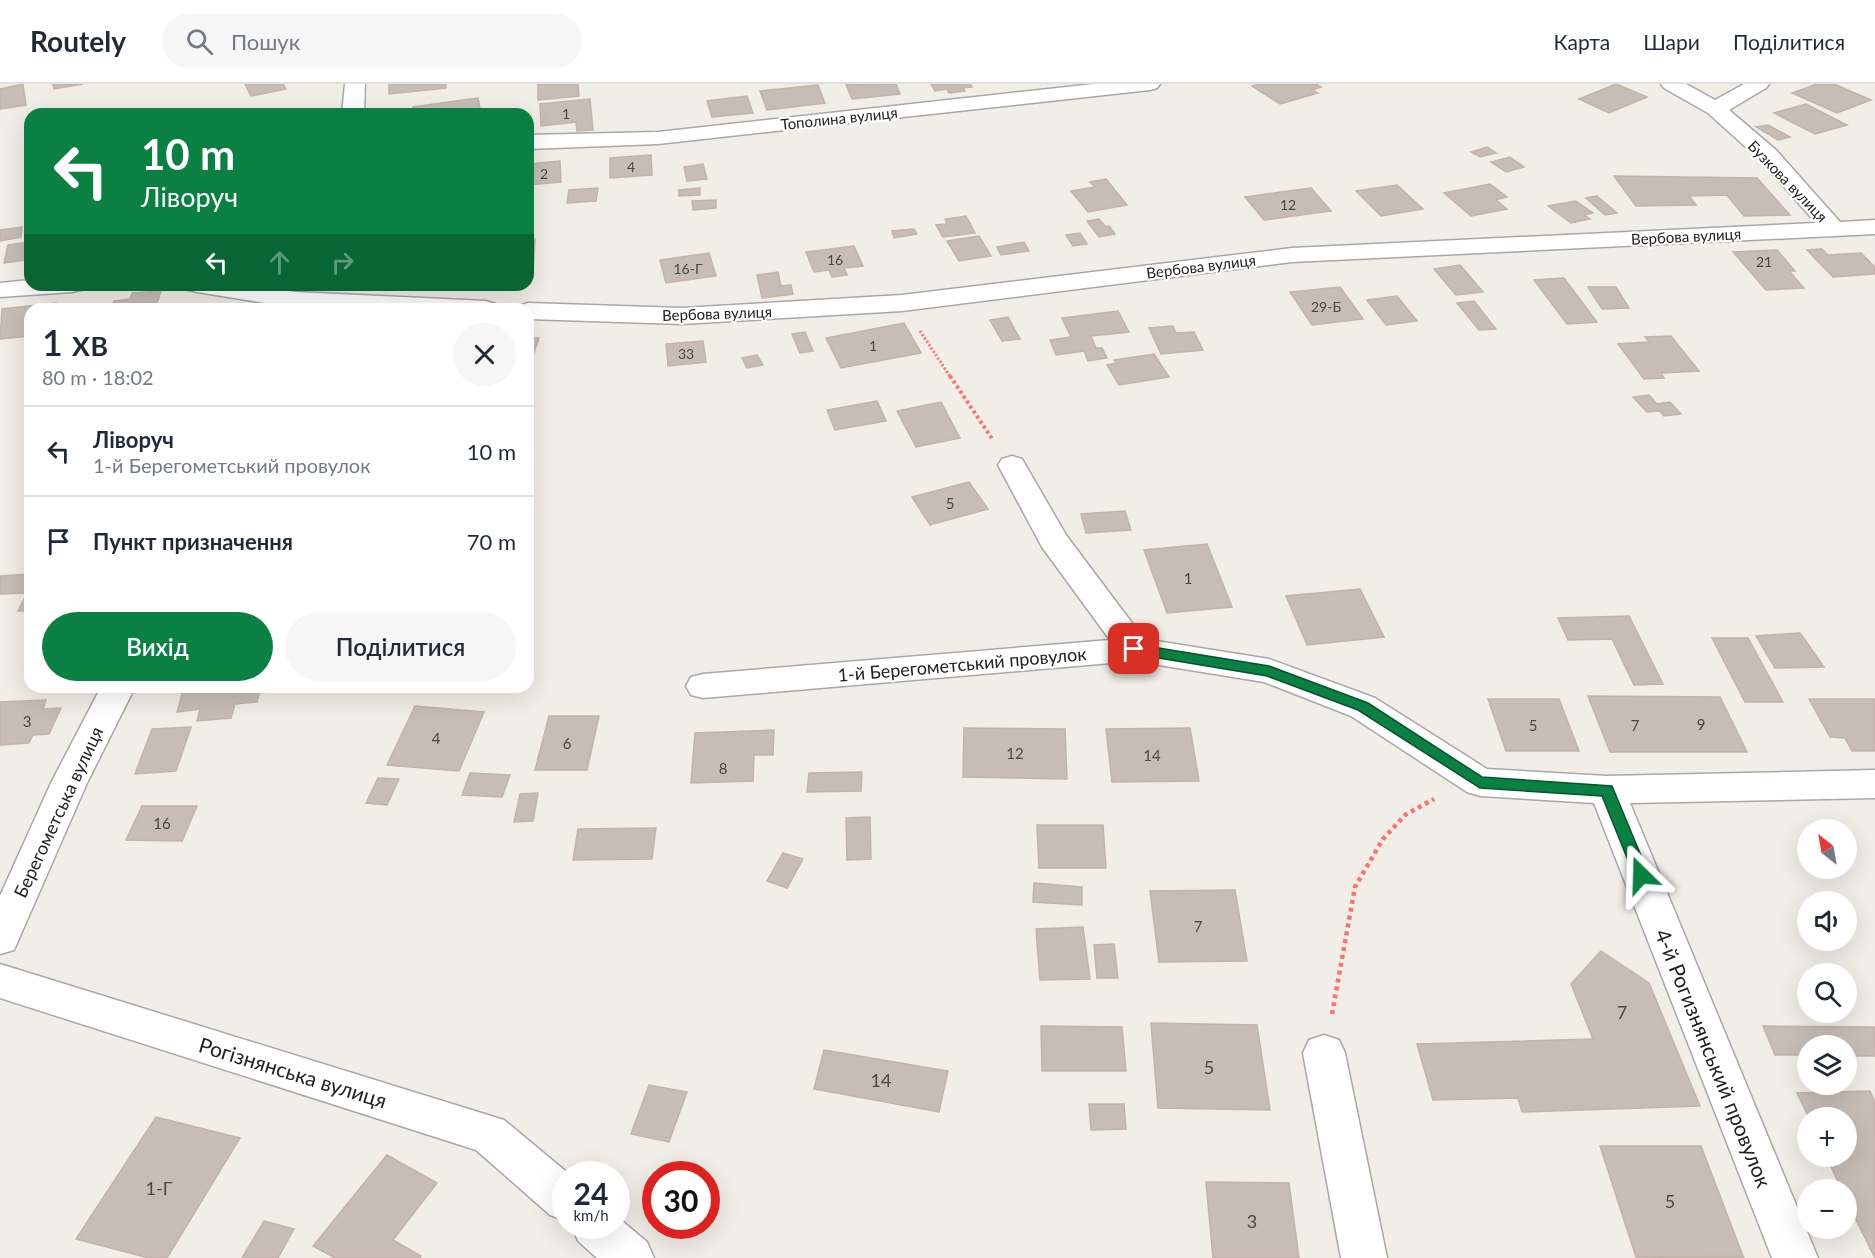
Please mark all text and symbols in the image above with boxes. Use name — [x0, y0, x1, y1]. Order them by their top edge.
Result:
search box — [162, 14, 582, 68]
text: Routely — [30, 24, 126, 58]
icon: search — [183, 25, 216, 58]
text: Пошук — [231, 28, 300, 55]
text: Карта — [1554, 29, 1610, 54]
text: Шари — [1643, 29, 1700, 54]
text: Поділитися — [1733, 29, 1845, 54]
street label: Тополина вулиця — [780, 103, 898, 133]
house number: 1 — [562, 105, 570, 122]
text: 10 m — [141, 129, 235, 179]
icon: left — [42, 132, 120, 210]
street label: Бузкова вулиця — [1745, 137, 1831, 225]
house number: 4 — [627, 158, 635, 175]
house number: 2 — [540, 165, 548, 182]
text: Ліворуч — [141, 180, 238, 213]
house number: 12 — [1280, 196, 1296, 213]
street label: Вербова вулиця — [1631, 224, 1741, 248]
icon: left — [200, 246, 233, 279]
icon: ahead — [263, 246, 296, 279]
icon: right — [326, 246, 359, 279]
street label: Вербова вулиця — [1145, 250, 1257, 282]
house number: 16 — [827, 251, 843, 268]
house number: 21 — [1756, 253, 1772, 270]
house number: 16-Г — [674, 260, 703, 277]
house number: 29-Б — [1311, 298, 1341, 315]
street label: Вербова вулиця — [662, 302, 772, 324]
text: 1 хв — [42, 320, 108, 364]
button: close — [453, 323, 516, 386]
house number: 1 — [869, 337, 877, 354]
house number: 33 — [678, 345, 694, 362]
text: 80 m · 18:02 — [42, 365, 154, 389]
text: Ліворуч — [93, 426, 174, 453]
icon: left — [42, 435, 75, 468]
text: 10 m — [467, 438, 516, 465]
text: 1-й Берегометський провулок — [93, 453, 371, 477]
house number: 5 — [946, 494, 954, 512]
icon: arrive — [42, 525, 75, 558]
text: Пункт призначення — [93, 528, 293, 555]
text: 70 m — [467, 528, 516, 555]
house number: 1 — [1184, 569, 1192, 587]
button: Вихід — [42, 612, 273, 681]
button: Поділитися — [285, 612, 516, 681]
pin — [1108, 623, 1159, 674]
icon: arrive — [1117, 632, 1150, 665]
street label: 1-й Берегометський провулок — [837, 642, 1088, 686]
house number: 3 — [23, 712, 31, 730]
house number: 9 — [1697, 715, 1705, 733]
house number: 5 — [1529, 716, 1537, 734]
house number: 7 — [1631, 716, 1640, 734]
street label: Берегометська вулиця — [9, 723, 107, 901]
house number: 4 — [432, 729, 441, 747]
house number: 6 — [563, 734, 572, 752]
house number: 12 — [1006, 744, 1024, 762]
house number: 14 — [1143, 746, 1161, 764]
house number: 8 — [719, 759, 727, 777]
house number: 16 — [153, 814, 171, 832]
north arrow — [1797, 819, 1857, 879]
map controls — [1797, 819, 1857, 1239]
position arrow — [1609, 843, 1673, 907]
button: sound — [1797, 891, 1857, 951]
house number: 7 — [1194, 917, 1203, 935]
street label: 4-й Рогизнянський провулок — [1651, 925, 1777, 1191]
button: search — [1797, 963, 1857, 1023]
house number: 7 — [1617, 1001, 1627, 1023]
street label: Рогізнянська вулиця — [196, 1031, 390, 1113]
button: layers — [1797, 1035, 1857, 1095]
house number: 5 — [1204, 1056, 1214, 1078]
house number: 14 — [871, 1069, 891, 1091]
button: + — [1797, 1107, 1857, 1167]
speed limit sign: 30 — [642, 1161, 720, 1239]
text: 24 — [574, 1175, 608, 1211]
house number: 1-Г — [146, 1177, 173, 1199]
button: − — [1797, 1179, 1857, 1239]
house number: 5 — [1665, 1190, 1675, 1212]
text: km/h — [573, 1206, 609, 1224]
house number: 3 — [1247, 1210, 1257, 1232]

